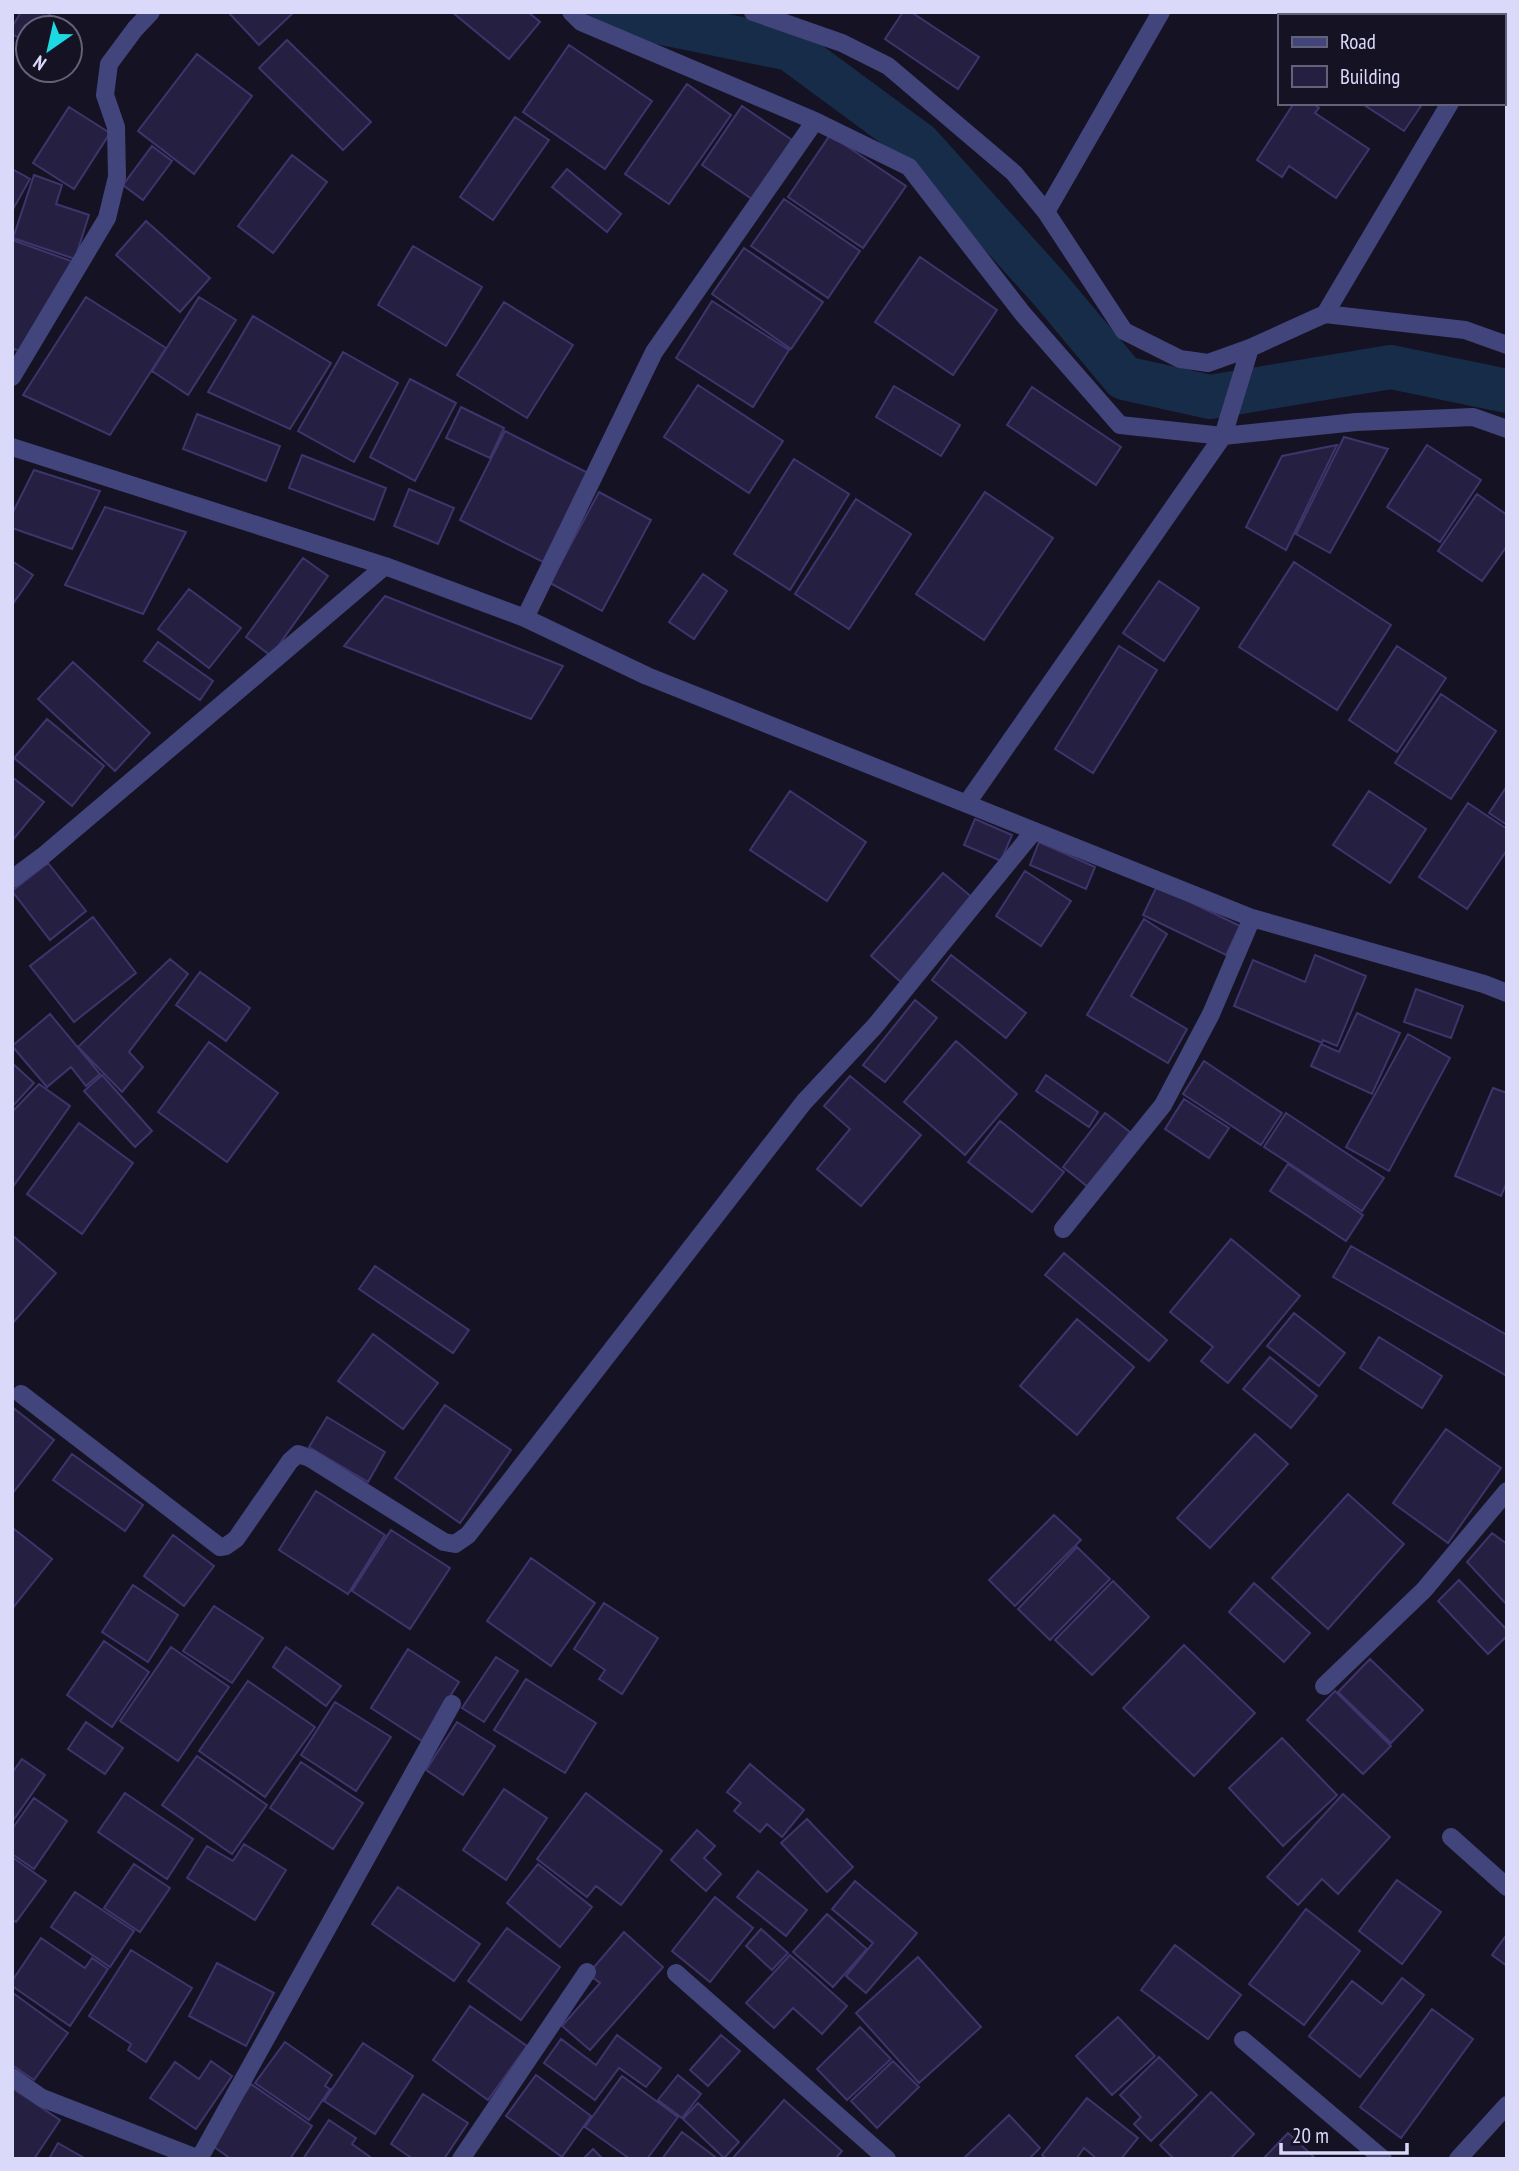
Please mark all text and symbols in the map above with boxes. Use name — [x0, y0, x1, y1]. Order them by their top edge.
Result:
north arrow — [14, 14, 84, 84]
legend — [1278, 14, 1505, 105]
text: Road — [1340, 28, 1376, 55]
text: N — [29, 50, 50, 76]
text: Building — [1340, 63, 1400, 90]
scale bar — [1281, 2112, 1407, 2156]
text: 20 m — [1292, 2122, 1329, 2149]

